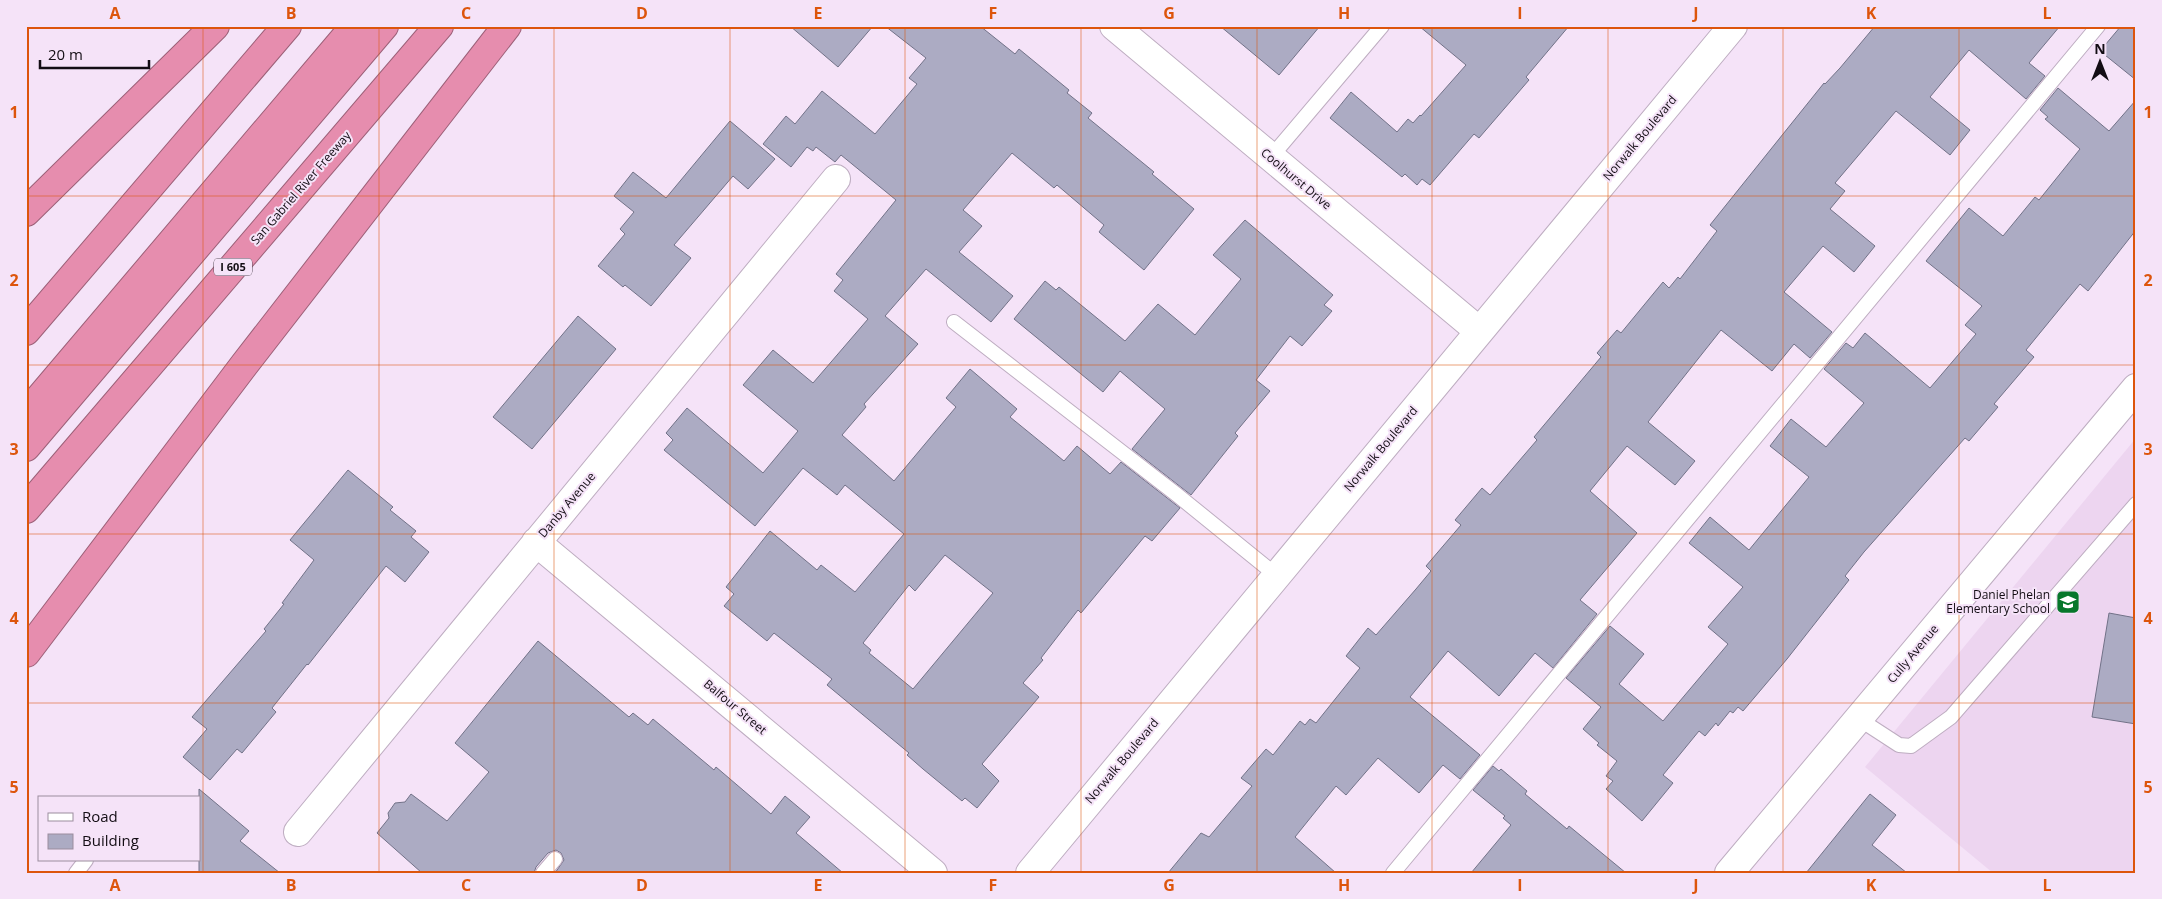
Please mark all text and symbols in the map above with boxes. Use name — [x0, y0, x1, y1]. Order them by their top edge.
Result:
text: A — [109, 2, 121, 24]
text: B — [286, 2, 296, 24]
text: C — [461, 2, 471, 24]
text: D — [636, 2, 648, 24]
text: E — [814, 2, 823, 24]
text: F — [989, 2, 997, 24]
text: G — [1163, 2, 1175, 24]
text: H — [1338, 2, 1350, 24]
text: I — [1517, 2, 1523, 24]
text: J — [1691, 2, 1699, 24]
text: K — [1866, 2, 1877, 24]
text: L — [2042, 2, 2052, 24]
scale bar — [40, 38, 149, 70]
north arrow — [2074, 38, 2124, 88]
text: N — [2094, 39, 2106, 58]
text: 20 m — [48, 44, 83, 64]
street label: Norwalk Boulevard — [1599, 91, 1680, 184]
text: 1 — [9, 101, 19, 123]
text: 1 — [2143, 101, 2153, 123]
street label: San Gabriel River Freeway — [247, 127, 355, 248]
street label: Coolhurst Drive — [1257, 144, 1335, 213]
road number: I 605 — [214, 258, 252, 276]
text: 2 — [9, 269, 19, 291]
text: 2 — [2143, 269, 2153, 291]
street label: Norwalk Boulevard — [1340, 402, 1421, 495]
text: 3 — [9, 438, 19, 460]
text: 3 — [2143, 438, 2153, 460]
street label: Danby Avenue — [534, 468, 599, 541]
place label: Daniel Phelan Elementary School — [1946, 586, 2050, 617]
school or university icon: Daniel Phelan Elementary School — [2055, 589, 2081, 615]
text: 4 — [9, 607, 19, 629]
text: 4 — [2143, 607, 2153, 629]
street label: Cully Avenue — [1883, 620, 1942, 687]
street label: Balfour Street — [700, 675, 771, 738]
street label: Norwalk Boulevard — [1081, 714, 1162, 807]
text: 5 — [9, 776, 19, 798]
text: 5 — [2143, 776, 2153, 798]
legend — [38, 796, 200, 862]
text: Road — [82, 806, 118, 826]
text: Building — [82, 830, 139, 850]
text: A — [109, 874, 121, 896]
text: B — [286, 874, 296, 896]
text: C — [461, 874, 471, 896]
text: D — [636, 874, 648, 896]
text: E — [814, 874, 823, 896]
text: F — [989, 874, 997, 896]
text: G — [1163, 874, 1175, 896]
text: H — [1338, 874, 1350, 896]
text: I — [1517, 874, 1523, 896]
text: J — [1691, 874, 1699, 896]
text: K — [1866, 874, 1877, 896]
text: L — [2042, 874, 2052, 896]

